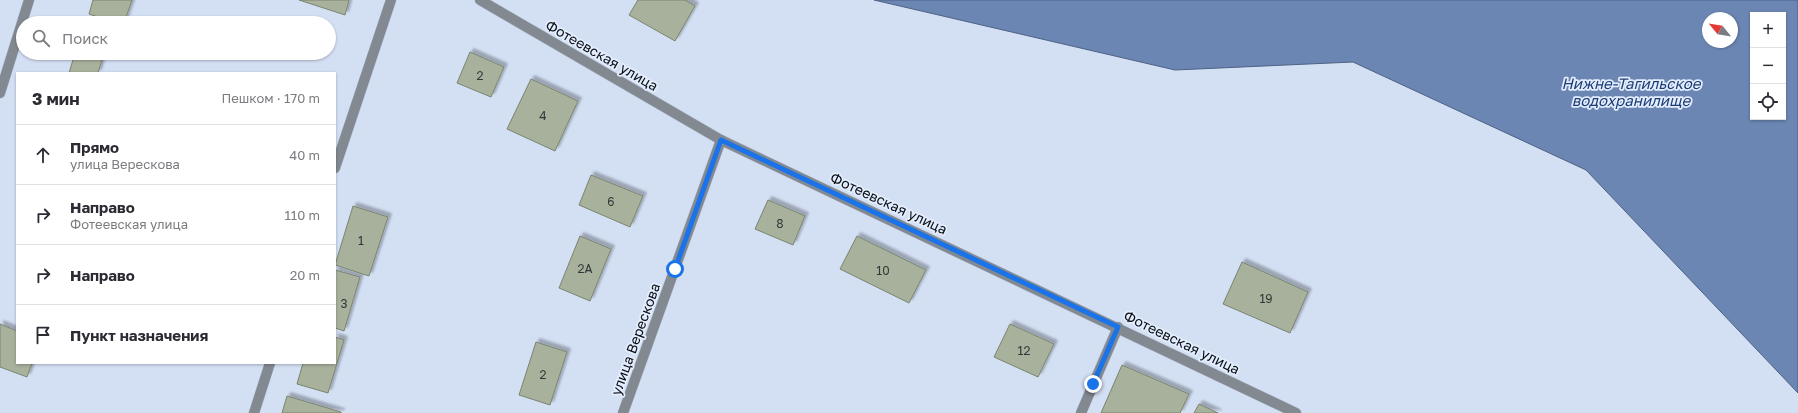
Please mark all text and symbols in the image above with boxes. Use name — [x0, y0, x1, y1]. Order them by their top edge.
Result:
north arrow — [1702, 12, 1738, 48]
map controls — [1750, 12, 1786, 120]
button: + — [1750, 12, 1786, 48]
search box — [16, 16, 336, 60]
street label: Фотеевская улица — [543, 16, 661, 94]
icon: search — [30, 27, 52, 49]
text: Поиск — [62, 29, 108, 47]
button: − — [1750, 48, 1786, 84]
house number: 2 — [477, 68, 484, 83]
water label: Нижне-Тагильское водохранилище — [1561, 74, 1702, 109]
button: locate — [1750, 84, 1786, 120]
text: 3 мин — [32, 88, 80, 109]
text: Пешком · 170 m — [221, 90, 320, 106]
house number: 4 — [539, 108, 547, 123]
text: Прямо — [70, 138, 119, 156]
icon: ahead — [32, 144, 54, 166]
text: 40 m — [289, 147, 320, 163]
text: улица Верескова — [70, 156, 180, 172]
street label: Фотеевская улица — [828, 168, 950, 238]
house number: 6 — [607, 194, 615, 209]
text: Направо — [70, 198, 135, 216]
icon: right — [32, 204, 54, 226]
text: 110 m — [285, 207, 320, 223]
text: Фотеевская улица — [70, 216, 188, 232]
house number: 8 — [776, 216, 784, 231]
house number: 1 — [358, 233, 364, 248]
route start — [666, 260, 684, 278]
house number: 2А — [577, 261, 593, 276]
house number: 10 — [876, 263, 890, 278]
icon: right — [32, 264, 54, 286]
text: Направо — [70, 266, 135, 284]
text: 20 m — [290, 267, 320, 283]
street label: улица Верескова — [607, 280, 663, 398]
house number: 19 — [1259, 291, 1273, 306]
house number: 3 — [340, 296, 348, 311]
street label: Фотеевская улица — [1121, 306, 1243, 378]
icon: arrive — [32, 324, 54, 346]
text: Пункт назначения — [70, 326, 208, 344]
house number: 12 — [1018, 343, 1030, 358]
house number: 2 — [540, 367, 547, 382]
route end — [1084, 375, 1102, 393]

